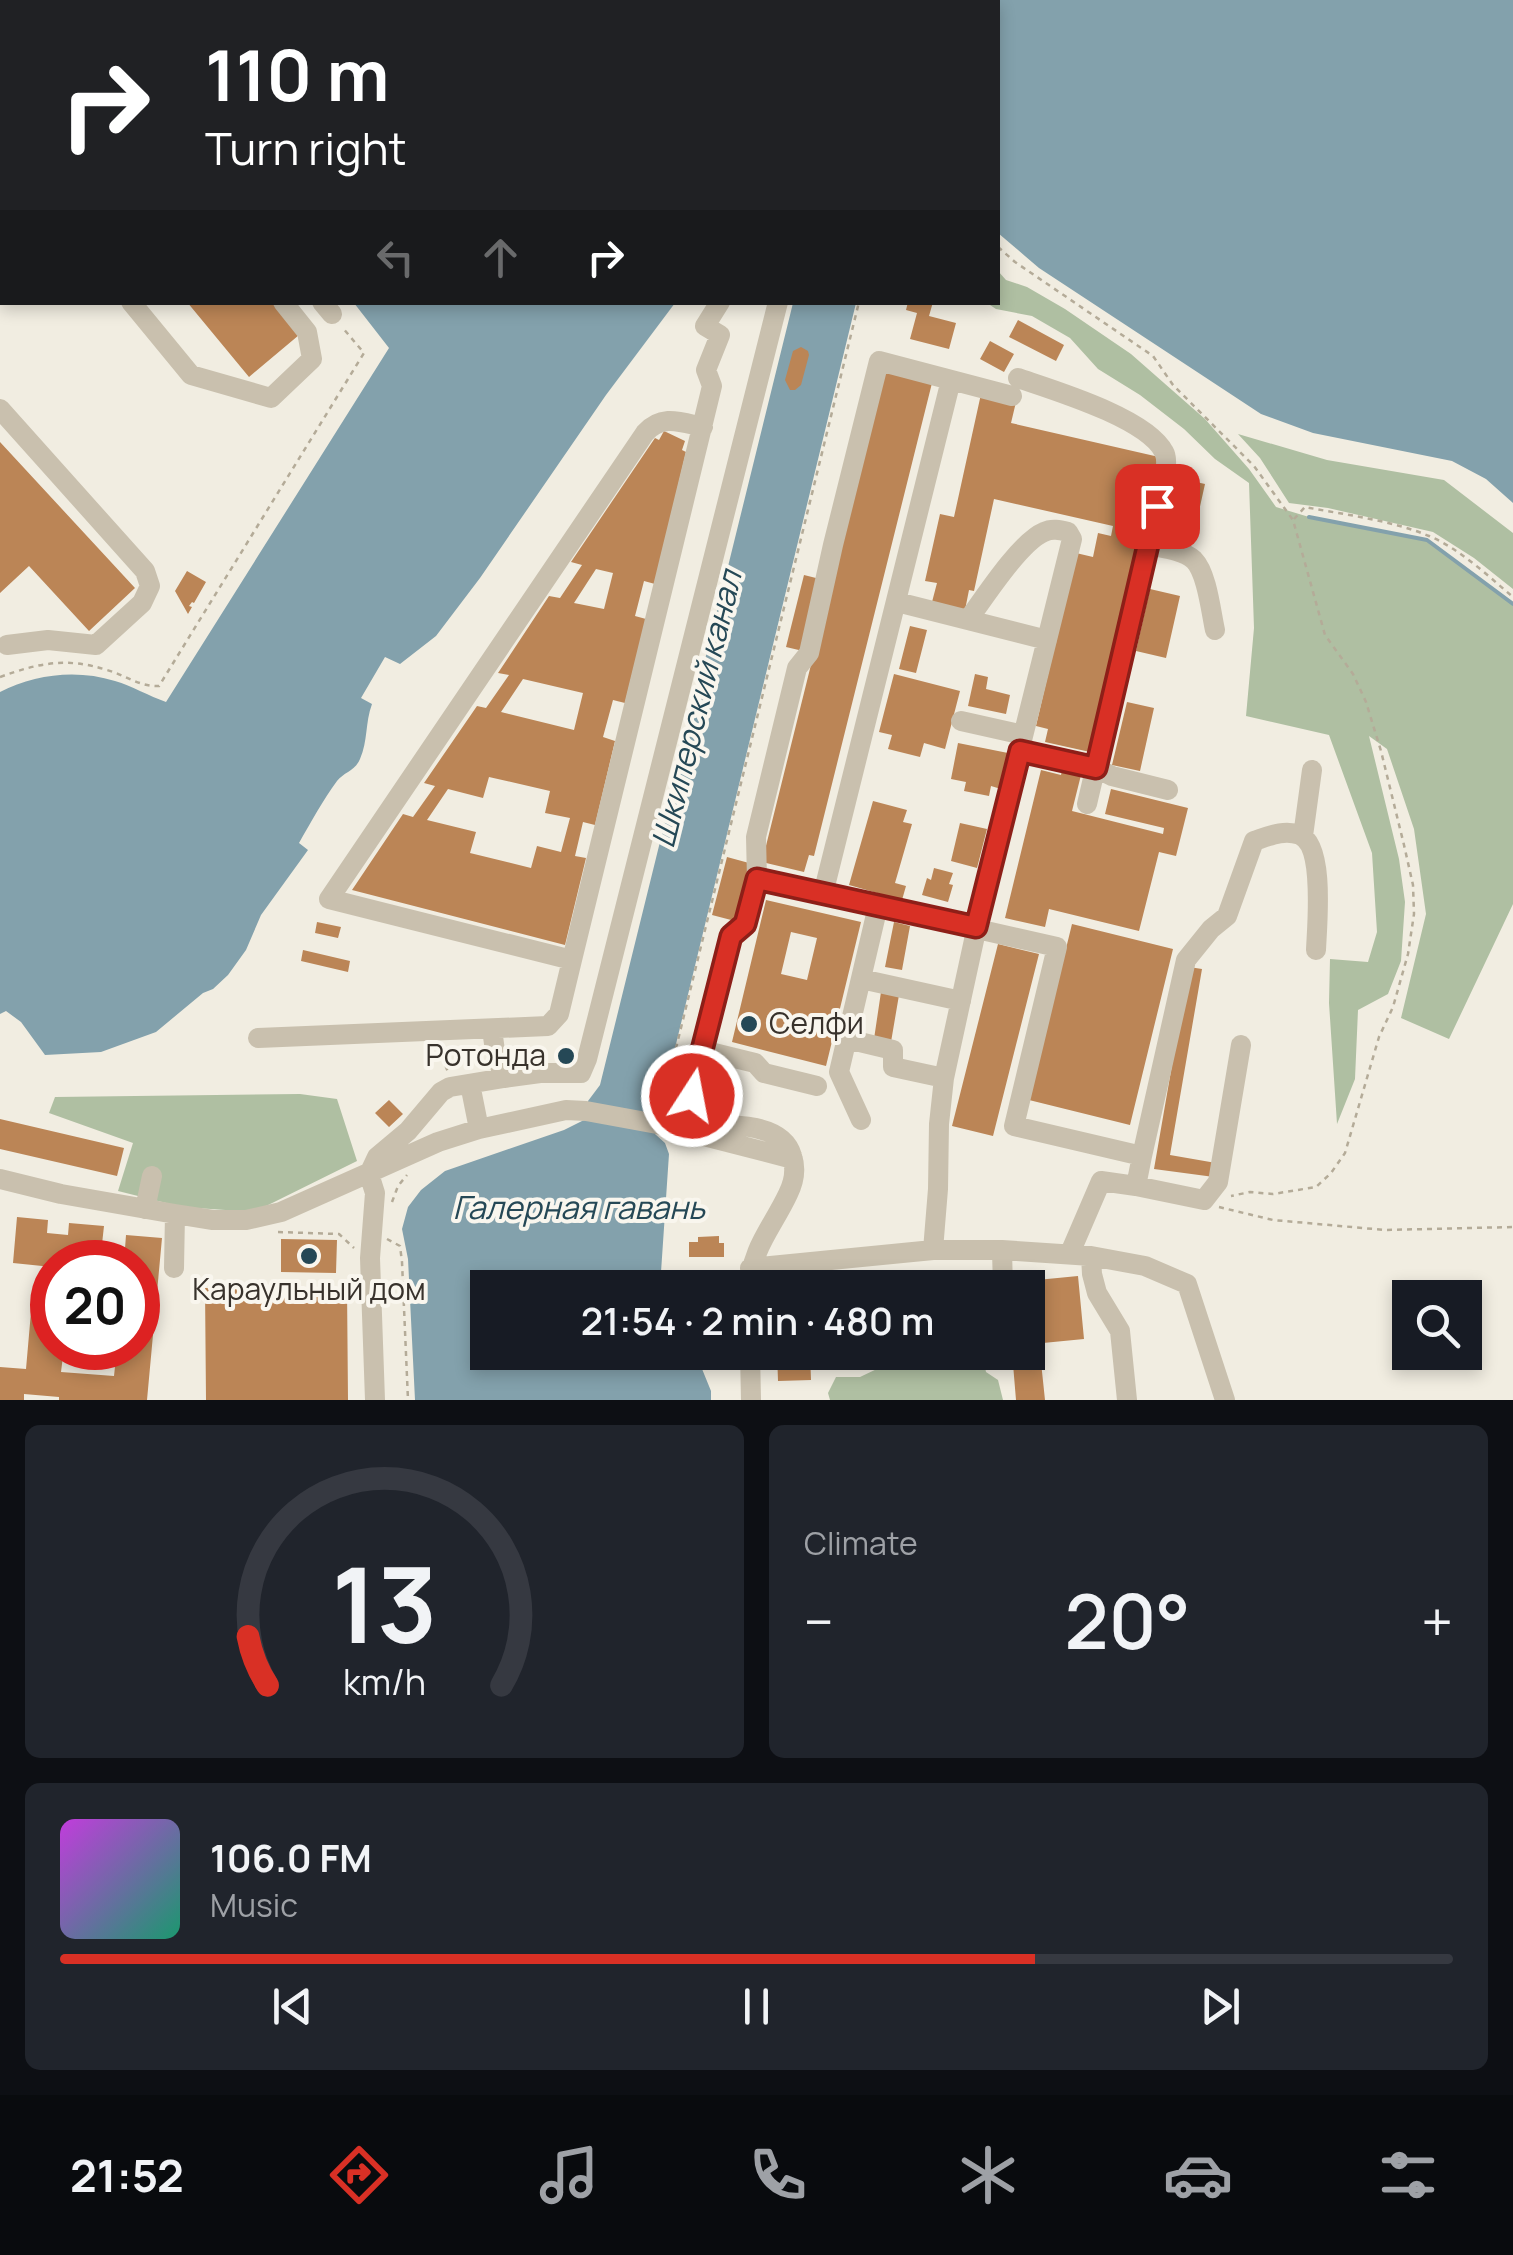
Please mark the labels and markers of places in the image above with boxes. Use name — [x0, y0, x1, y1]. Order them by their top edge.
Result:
pin — [1115, 464, 1200, 549]
place label: Селфи — [769, 1002, 864, 1043]
marker: Селфи — [738, 1013, 760, 1035]
place label: Ротонда — [426, 1034, 546, 1075]
marker: Ротонда — [555, 1045, 577, 1067]
marker: Караульный дом — [298, 1245, 320, 1267]
place label: Караульный дом — [192, 1268, 426, 1309]

